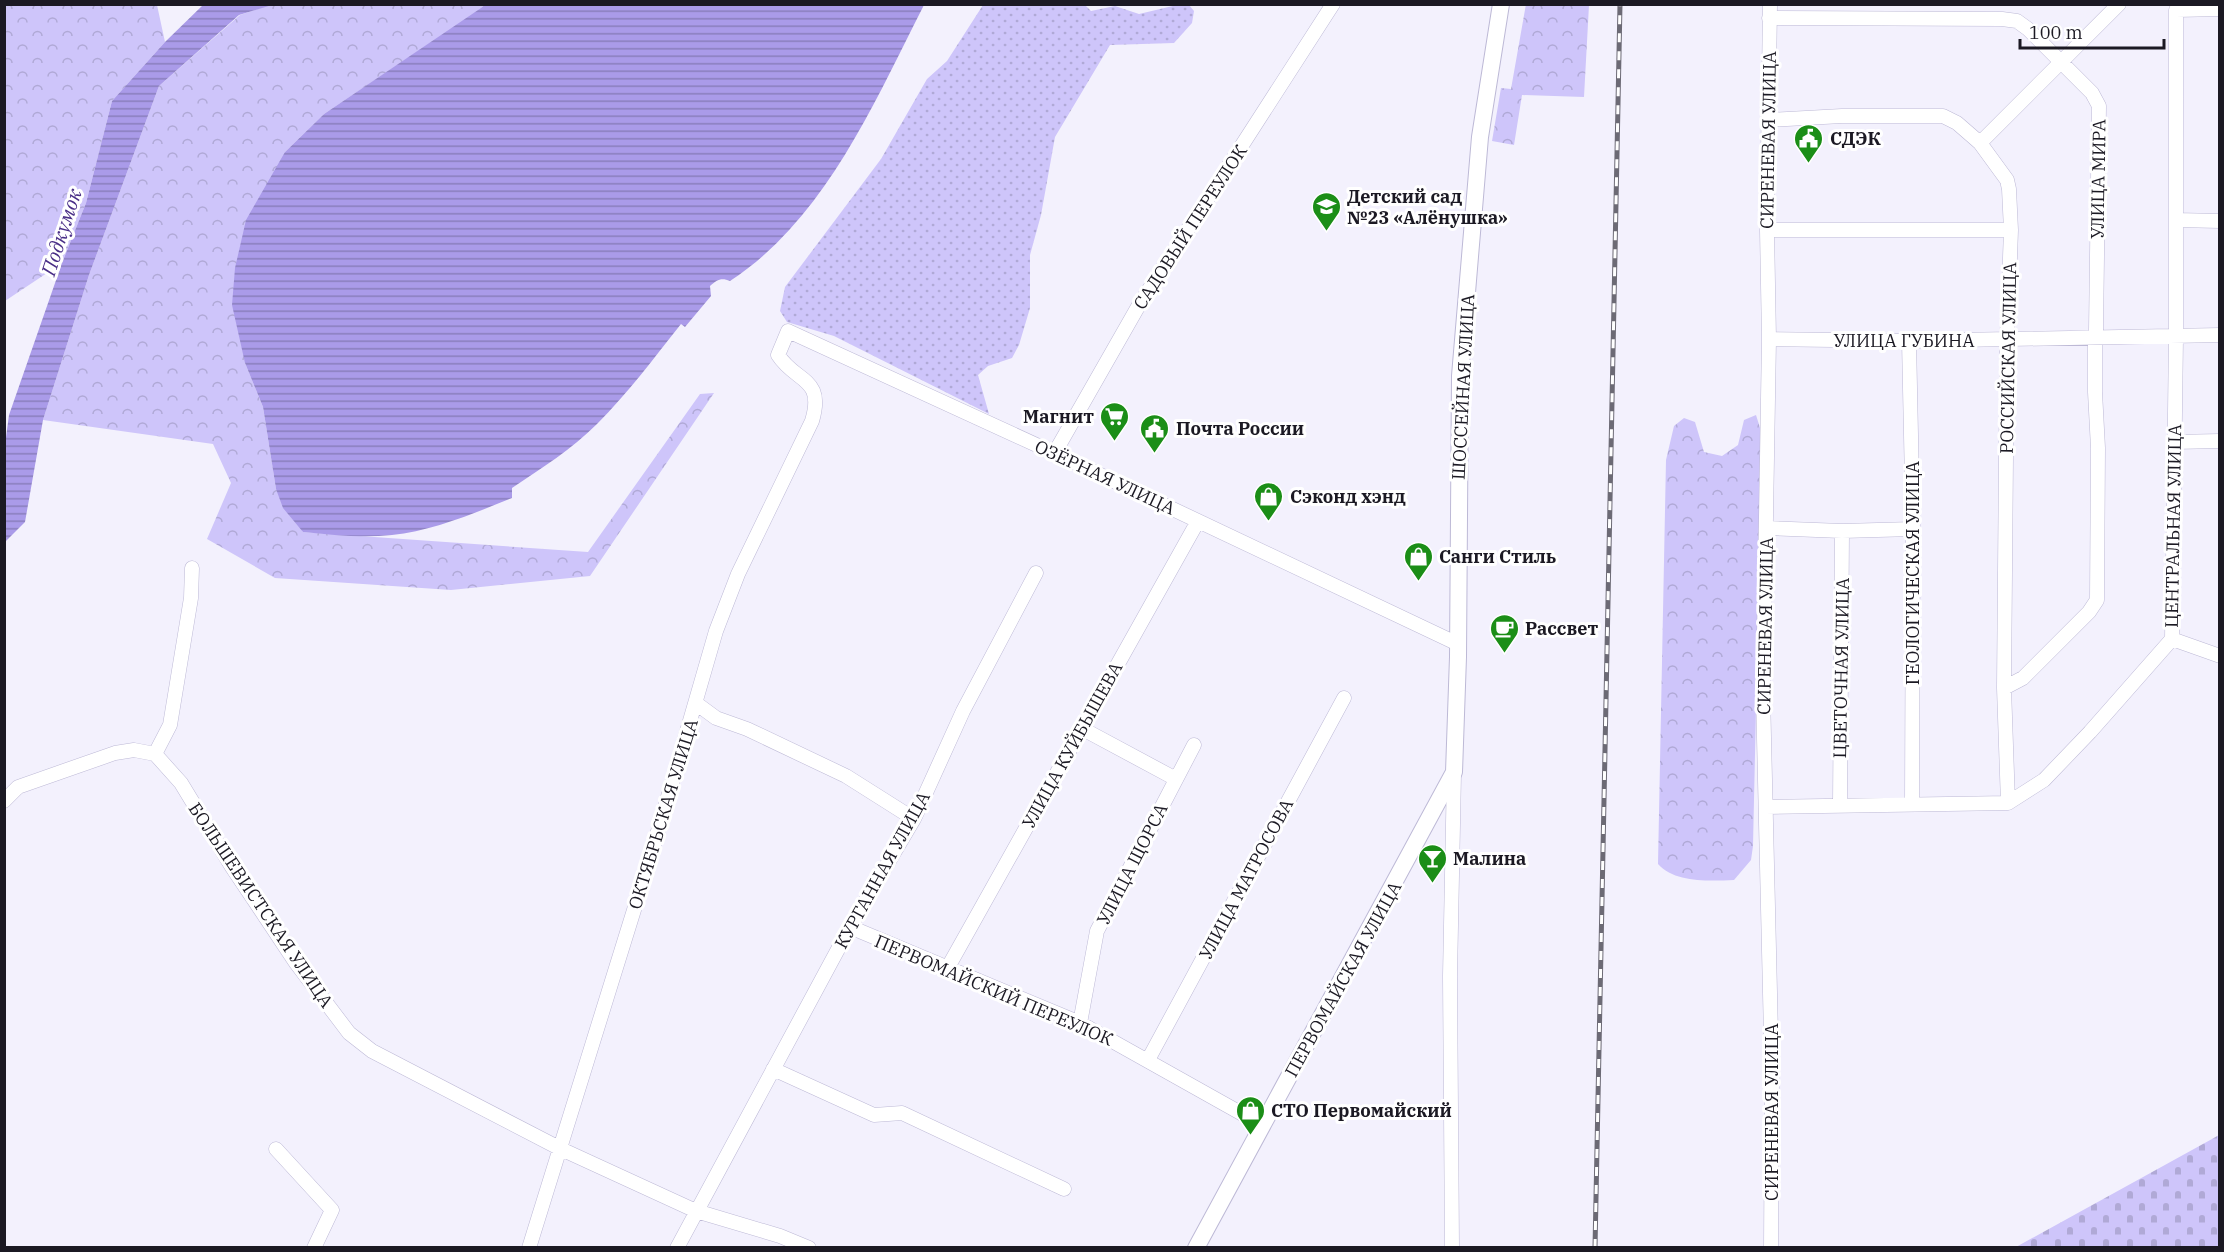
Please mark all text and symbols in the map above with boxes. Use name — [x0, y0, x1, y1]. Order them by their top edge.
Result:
scale bar — [2020, 12, 2164, 50]
text: 100 m — [2029, 21, 2083, 44]
street label: СИРЕНЕВАЯ УЛИЦА — [1755, 50, 1781, 229]
street label: УЛИЦА МИРА — [2085, 118, 2111, 239]
public building icon: СДЭК — [1793, 122, 1825, 164]
place label: СДЭК — [1830, 127, 1882, 150]
street label: САДОВЫЙ ПЕРЕУЛОК — [1128, 140, 1252, 314]
water label: Подкумок — [34, 185, 88, 280]
place label: Детский сад №23 «Алёнушка» — [1347, 185, 1508, 229]
school or university icon: Детский сад №23 «Алёнушка» — [1310, 190, 1342, 232]
street label: РОССИЙСКАЯ УЛИЦА — [1995, 261, 2021, 454]
street label: ШОССЕЙНАЯ УЛИЦА — [1447, 293, 1479, 481]
street label: УЛИЦА ГУБИНА — [1833, 329, 1975, 352]
supermarket icon: Магнит — [1099, 400, 1131, 442]
place label: Магнит — [1023, 405, 1094, 428]
public building icon: Почта России — [1139, 412, 1171, 454]
place label: Почта России — [1176, 417, 1304, 440]
street label: ЦЕНТРАЛЬНАЯ УЛИЦА — [2160, 423, 2186, 628]
street label: ОЗЁРНАЯ УЛИЦА — [1031, 434, 1180, 520]
street label: ГЕОЛОГИЧЕСКАЯ УЛИЦА — [1901, 460, 1924, 685]
shop icon: Сэконд хэнд — [1253, 480, 1285, 522]
place label: Сэконд хэнд — [1290, 485, 1406, 508]
street label: СИРЕНЕВАЯ УЛИЦА — [1752, 536, 1778, 715]
shop icon: Санги Стиль — [1402, 540, 1434, 582]
place label: Санги Стиль — [1439, 545, 1556, 568]
street label: ЦВЕТОЧНАЯ УЛИЦА — [1828, 577, 1854, 759]
cafe icon: Рассвет — [1488, 612, 1520, 654]
place label: Рассвет — [1525, 617, 1598, 640]
street label: УЛИЦА КУЙБЫШЕВА — [1017, 657, 1128, 832]
street label: ОКТЯБРЬСКАЯ УЛИЦА — [623, 715, 703, 912]
street label: КУРГАННАЯ УЛИЦА — [829, 787, 935, 953]
street label: УЛИЦА МАТРОСОВА — [1194, 794, 1298, 963]
street label: БОЛЬШЕВИСТСКАЯ УЛИЦА — [184, 798, 339, 1013]
street label: УЛИЦА ЩОРСА — [1091, 799, 1173, 929]
bar icon: Малина — [1416, 842, 1448, 884]
place label: Малина — [1453, 847, 1526, 870]
street label: ПЕРВОМАЙСКАЯ УЛИЦА — [1280, 877, 1407, 1081]
street label: ПЕРВОМАЙСКИЙ ПЕРЕУЛОК — [871, 929, 1117, 1051]
street label: СИРЕНЕВАЯ УЛИЦА — [1760, 1022, 1783, 1201]
shop icon: СТО Первомайский — [1234, 1094, 1266, 1136]
place label: СТО Первомайский — [1271, 1099, 1452, 1122]

